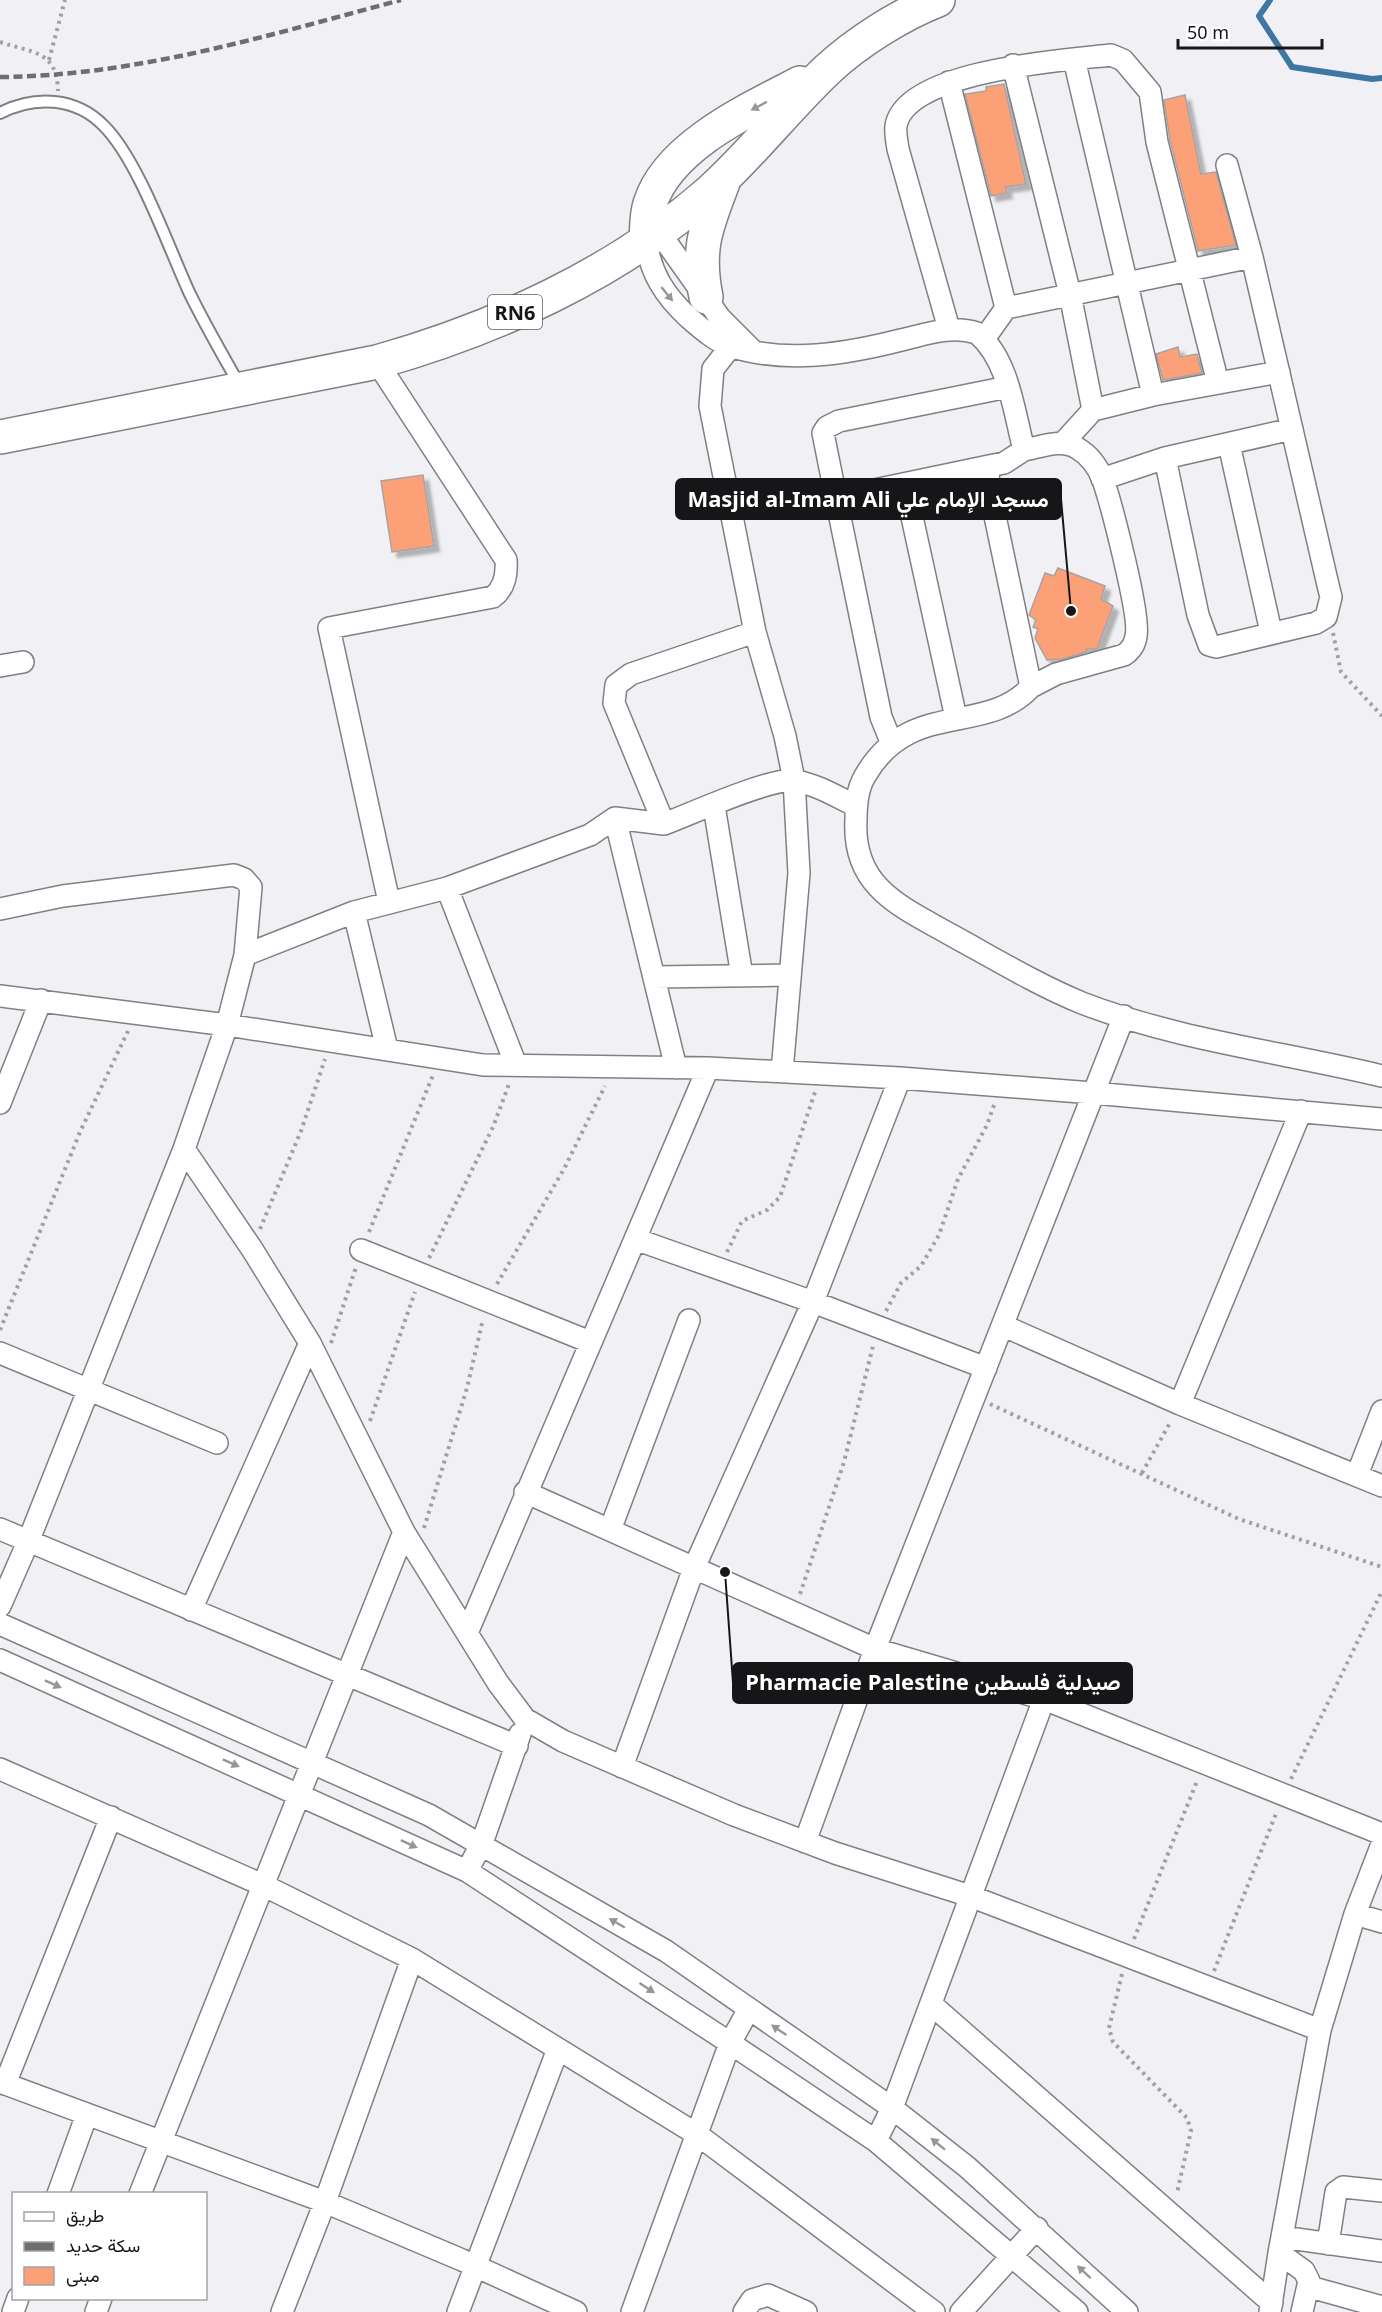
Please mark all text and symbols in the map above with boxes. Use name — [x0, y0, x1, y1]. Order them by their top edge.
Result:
scale bar — [1178, 12, 1322, 50]
text: 50 m — [1187, 20, 1229, 44]
one-way arrow — [750, 101, 767, 111]
one-way arrow — [660, 286, 673, 301]
road number: RN6 — [488, 295, 542, 329]
callout: Masjid al-Imam Ali مسجد الإمام علي — [676, 479, 1061, 519]
text: Masjid al-Imam Ali مسجد الإمام علي — [687, 483, 1049, 518]
callout: Pharmacie Palestine صيدلية فلسطين — [733, 1663, 1132, 1703]
text: Pharmacie Palestine صيدلية فلسطين — [745, 1666, 1121, 1696]
one-way arrow — [45, 1679, 62, 1688]
one-way arrow — [223, 1759, 240, 1768]
one-way arrow — [400, 1840, 418, 1849]
one-way arrow — [609, 1917, 625, 1928]
one-way arrow — [639, 1983, 655, 1994]
one-way arrow — [772, 2024, 788, 2036]
one-way arrow — [930, 2138, 945, 2150]
legend — [12, 2192, 207, 2300]
text: طريق — [66, 2203, 104, 2227]
text: سكة حديد — [66, 2233, 140, 2257]
text: مبنى — [66, 2263, 100, 2287]
one-way arrow — [1077, 2265, 1092, 2279]

